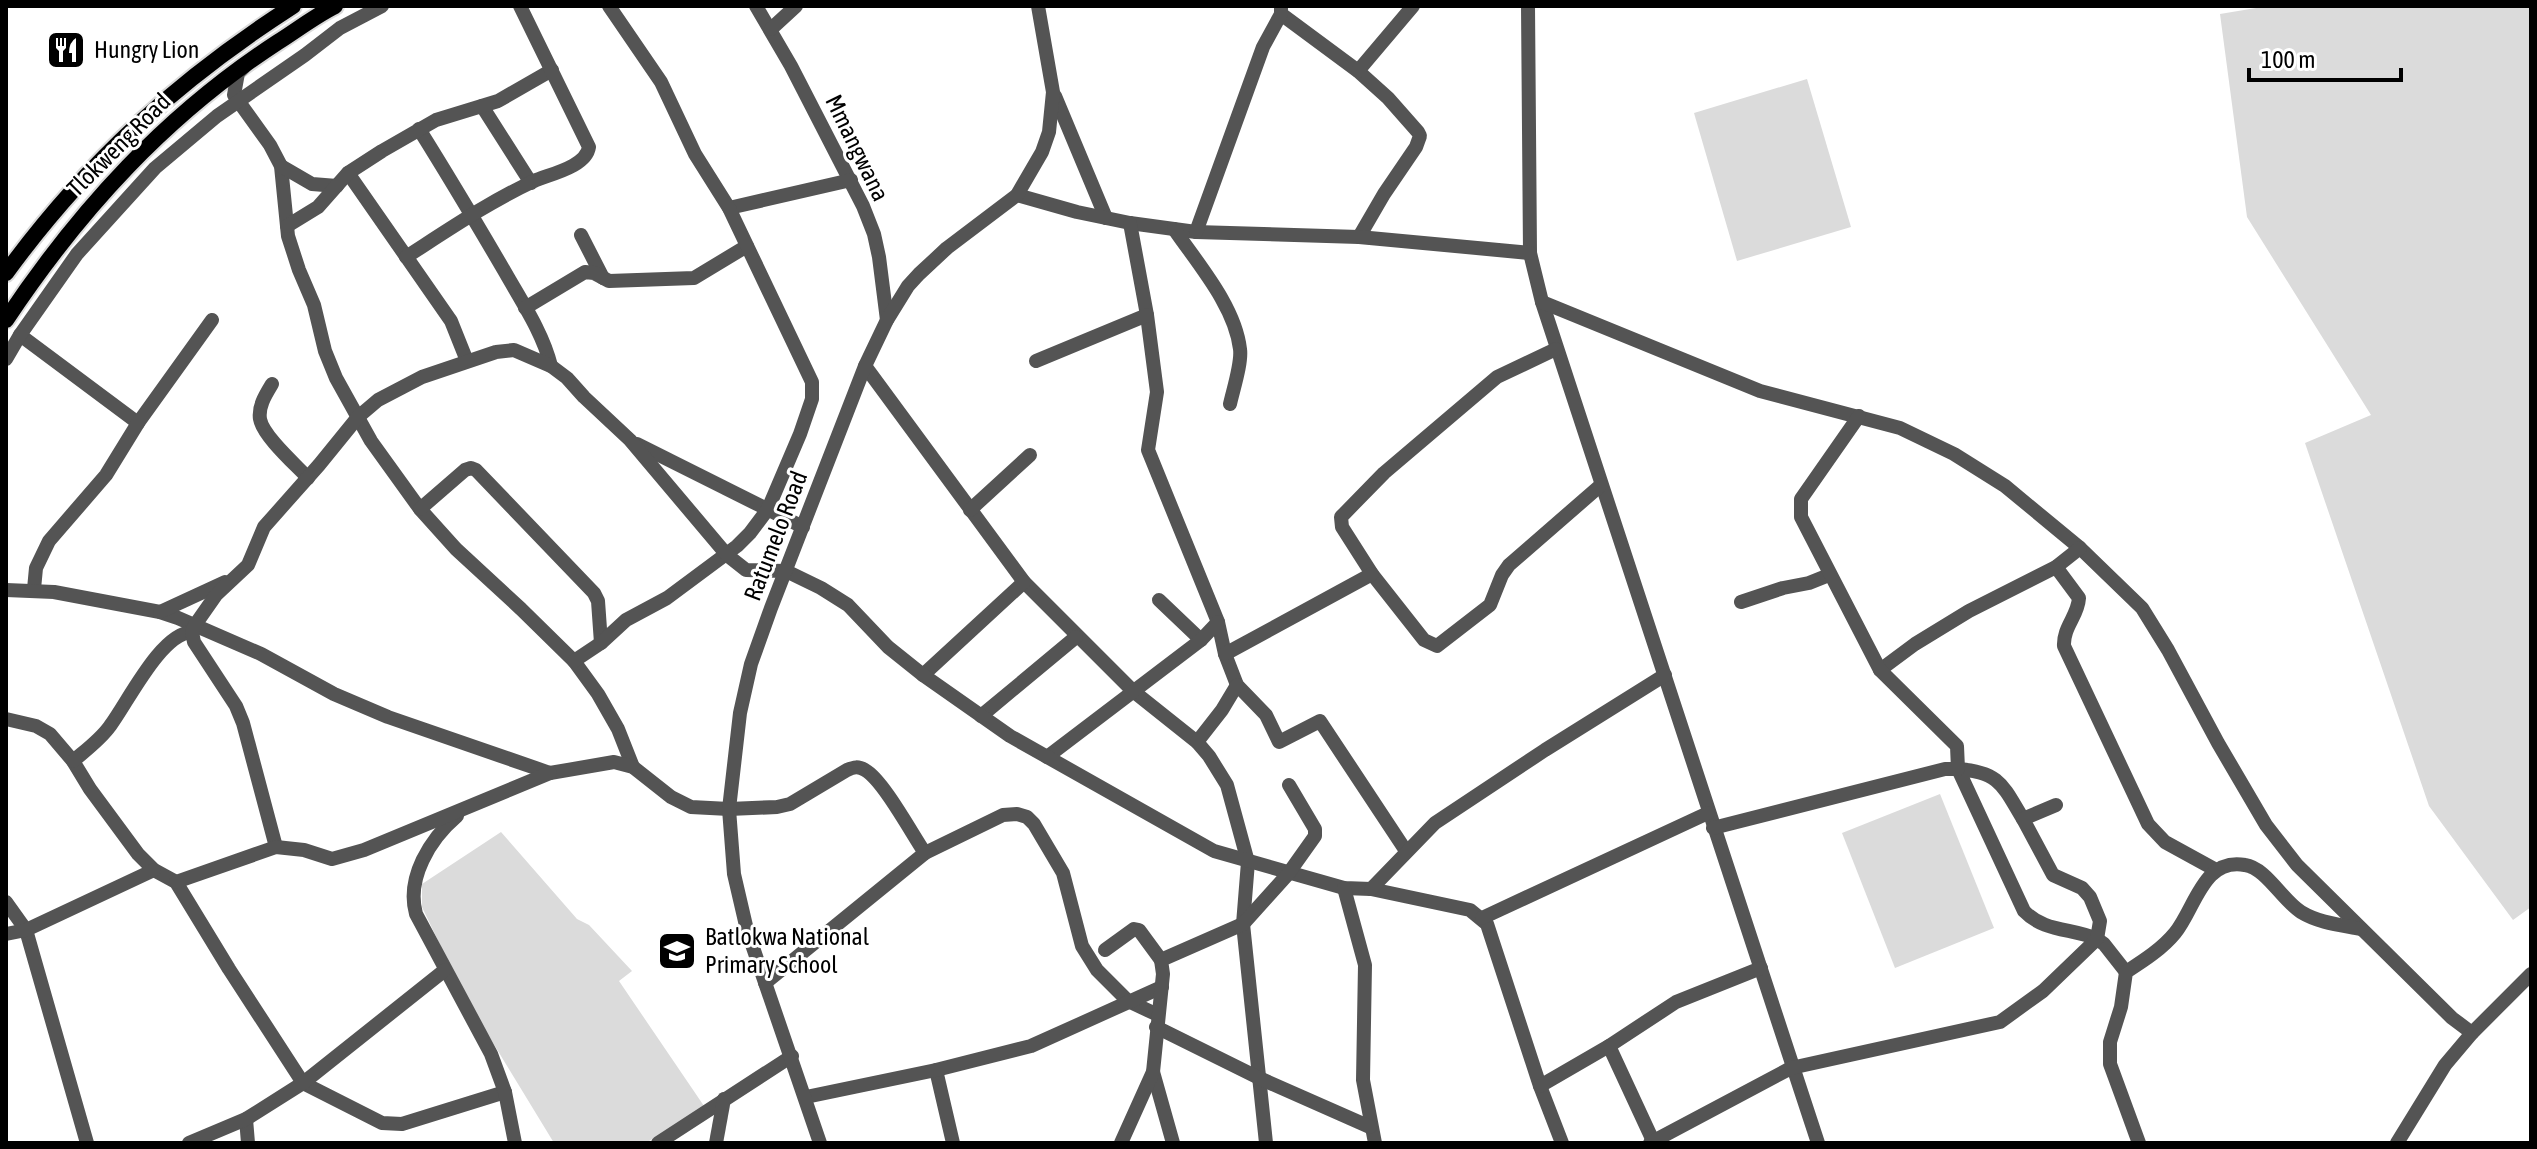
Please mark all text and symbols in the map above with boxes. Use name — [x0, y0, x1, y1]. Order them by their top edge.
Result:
restaurant icon: Hungry Lion — [45, 29, 87, 71]
scale bar — [2249, 32, 2401, 82]
place label: Hungry Lion — [94, 36, 199, 63]
text: 100 m — [2261, 46, 2315, 73]
street label: Tlokweng Road — [62, 88, 176, 202]
street label: Mmangwana — [820, 90, 895, 205]
street label: Ratumelo Road — [738, 467, 813, 604]
place label: Batlokwa National Primary School — [705, 923, 870, 978]
school or university icon: Batlokwa National Primary School — [656, 930, 698, 972]

